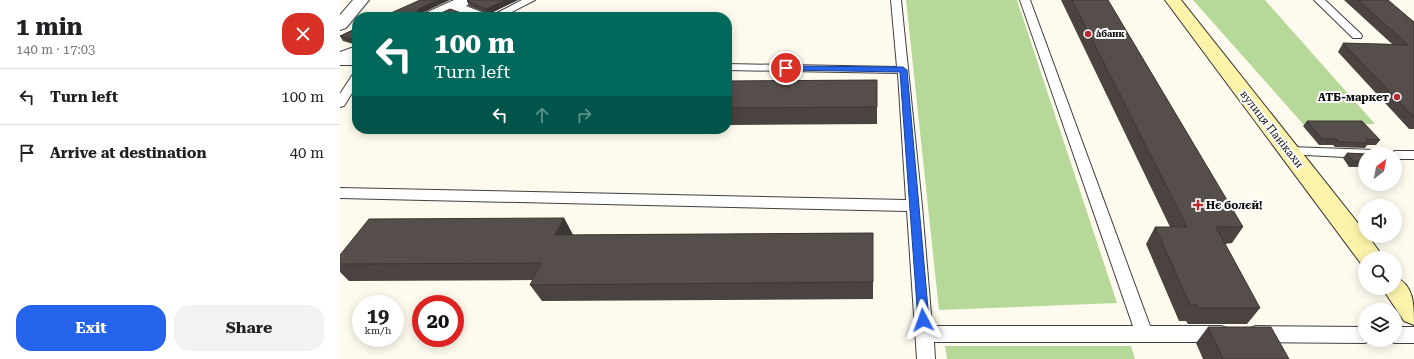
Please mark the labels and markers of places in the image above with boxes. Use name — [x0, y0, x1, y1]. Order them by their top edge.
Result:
marker: а̀банк — [1083, 29, 1093, 39]
place label: а̀банк — [1096, 29, 1125, 39]
pin — [769, 51, 803, 85]
place label: АТБ-маркет — [1318, 91, 1389, 104]
marker: АТБ-маркет — [1392, 92, 1402, 102]
place label: Нє болєй! — [1206, 199, 1262, 212]
marker: Нє болєй! — [1193, 200, 1203, 210]

